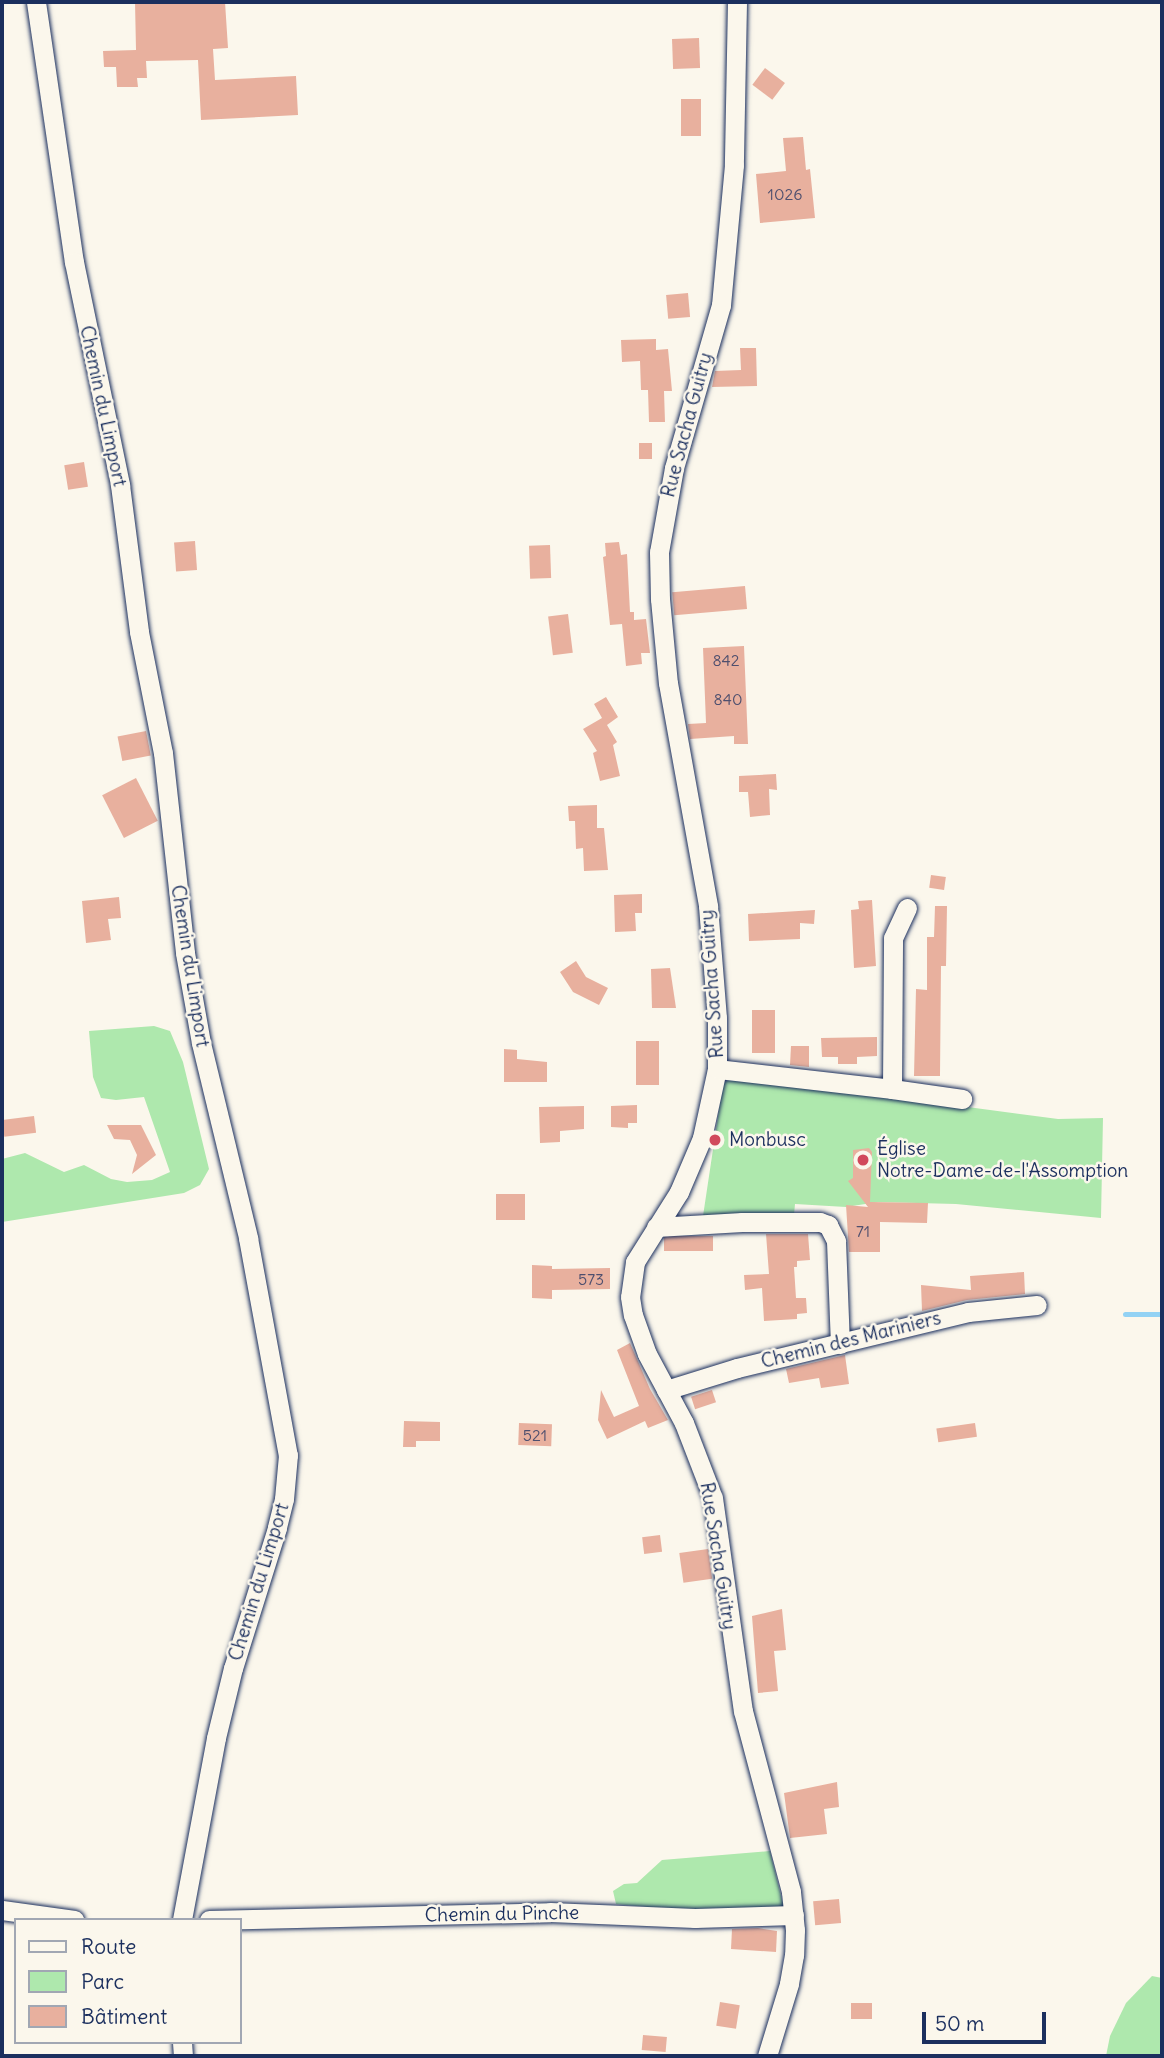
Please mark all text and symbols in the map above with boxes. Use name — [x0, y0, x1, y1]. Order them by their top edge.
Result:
house number: 1026 — [768, 184, 802, 204]
street label: Chemin du Limport — [75, 323, 131, 489]
street label: Rue Sacha Guitry — [657, 350, 717, 500]
house number: 842 — [712, 650, 740, 670]
house number: 840 — [714, 689, 742, 709]
street label: Chemin du Limport — [166, 883, 214, 1049]
street label: Rue Sacha Guitry — [695, 909, 729, 1059]
place label: Monbusc — [729, 1129, 806, 1151]
marker: Monbusc — [707, 1132, 723, 1148]
place label: Église Notre-Dame-de-l'Assomption — [877, 1138, 1128, 1182]
marker: Église Notre-Dame-de-l'Assomption — [855, 1152, 871, 1168]
house number: 71 — [856, 1221, 870, 1241]
house number: 573 — [578, 1269, 604, 1289]
street label: Chemin des Mariniers — [759, 1307, 943, 1373]
house number: 521 — [523, 1425, 547, 1445]
street label: Rue Sacha Guitry — [695, 1481, 741, 1631]
street label: Chemin du Limport — [224, 1500, 294, 1664]
street label: Chemin du Pinche — [425, 1901, 579, 1927]
legend — [14, 1918, 242, 2044]
text: Route — [81, 1933, 136, 1960]
text: Parc — [81, 1968, 124, 1995]
scale bar — [926, 1998, 1050, 2042]
text: Bâtiment — [81, 2003, 167, 2030]
text: 50 m — [935, 2010, 984, 2037]

